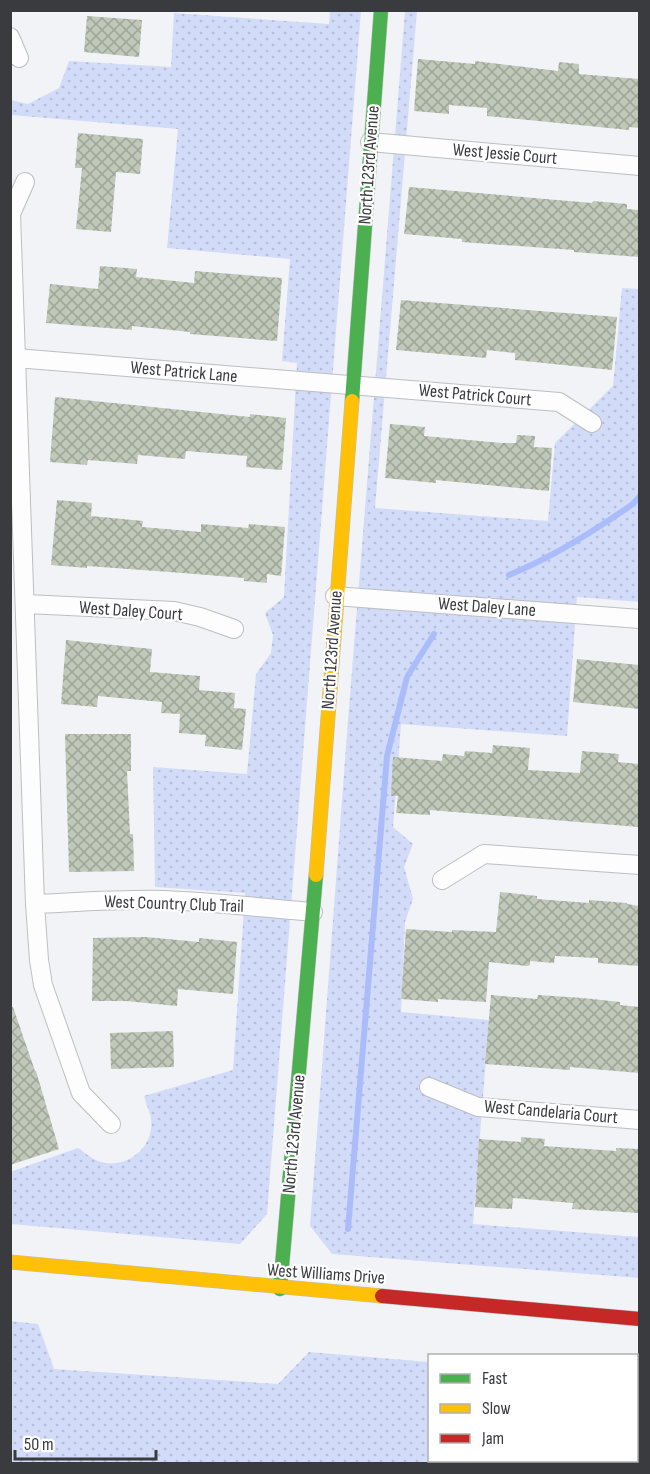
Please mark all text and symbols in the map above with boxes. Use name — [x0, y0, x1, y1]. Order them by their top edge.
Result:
street label: North 123rd Avenue — [354, 105, 384, 225]
street label: West Jessie Court — [452, 139, 559, 169]
street label: West Patrick Lane — [130, 357, 238, 387]
street label: West Patrick Court — [418, 380, 533, 410]
street label: North 123rd Avenue — [317, 590, 347, 710]
street label: West Daley Lane — [437, 593, 537, 621]
street label: West Daley Court — [78, 597, 184, 625]
street label: West Country Club Trail — [104, 891, 244, 917]
street label: North 123rd Avenue — [278, 1074, 310, 1194]
street label: West Candelaria Court — [483, 1096, 619, 1128]
street label: West Williams Drive — [266, 1259, 386, 1289]
legend — [428, 1354, 638, 1462]
text: Fast — [482, 1368, 508, 1389]
text: Slow — [482, 1398, 511, 1419]
scale bar — [15, 1423, 156, 1461]
text: Jam — [481, 1428, 504, 1449]
text: 50 m — [24, 1434, 54, 1455]

